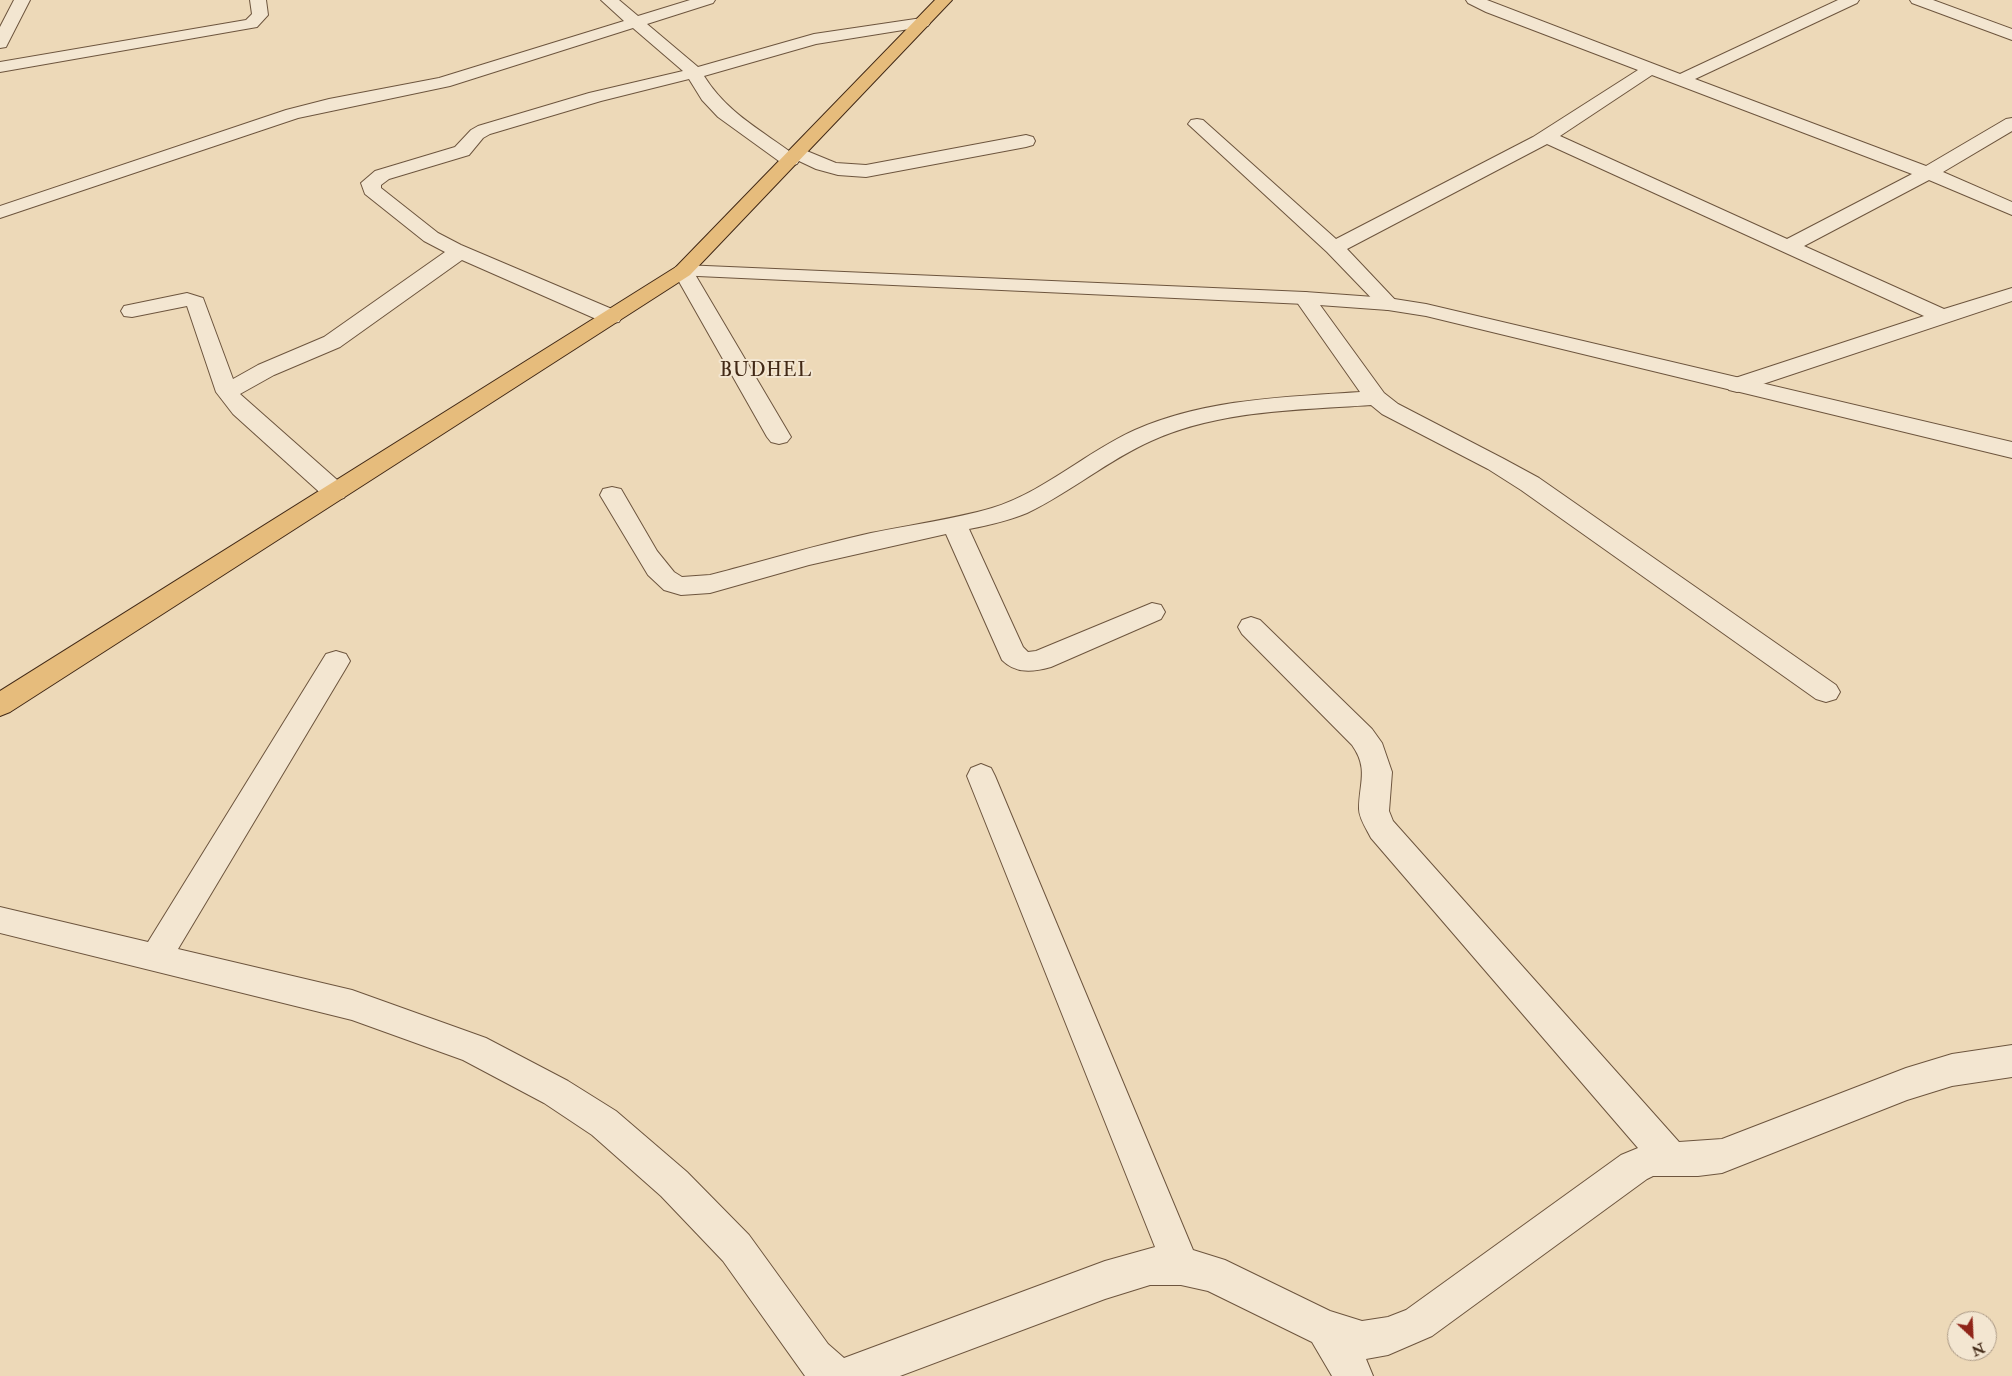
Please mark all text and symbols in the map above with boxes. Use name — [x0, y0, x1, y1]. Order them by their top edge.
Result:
district label: BUDHEL — [719, 361, 813, 383]
north arrow — [1947, 1311, 1997, 1361]
text: N — [1969, 1339, 1987, 1359]

